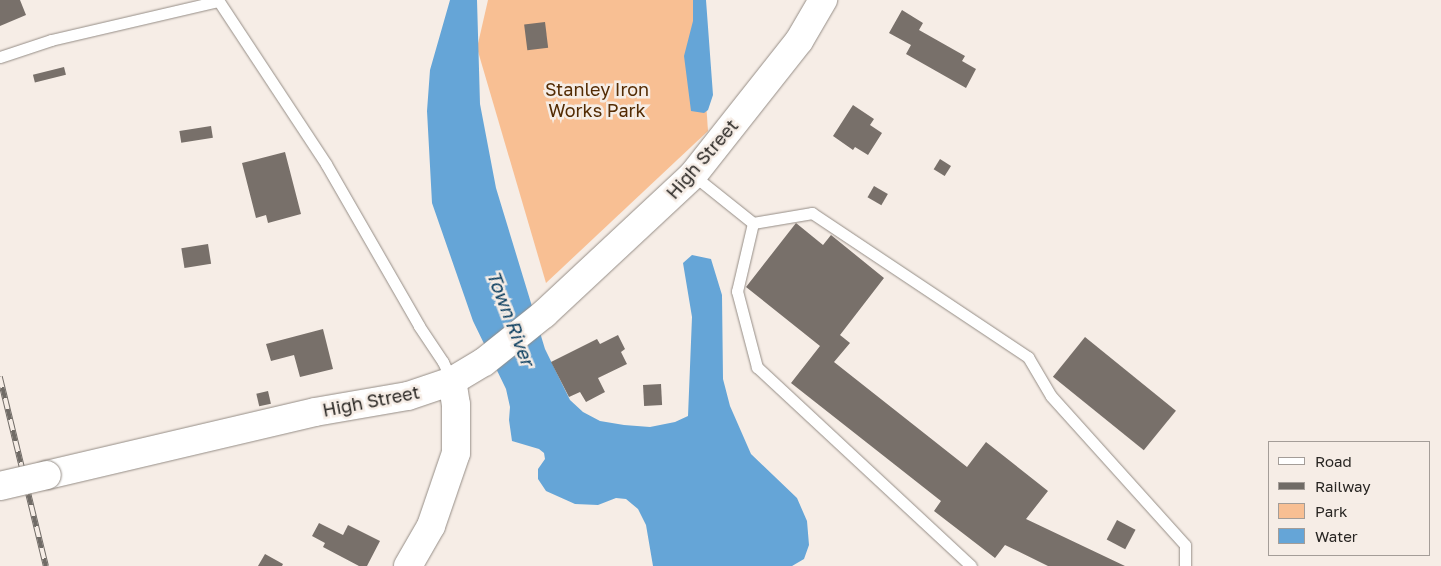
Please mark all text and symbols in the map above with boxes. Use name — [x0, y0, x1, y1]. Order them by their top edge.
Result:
park label: Stanley Iron Works Park — [545, 79, 649, 122]
street label: High Street — [662, 115, 742, 203]
water label: Town River — [482, 267, 540, 369]
street label: High Street — [321, 381, 421, 421]
legend — [1268, 441, 1431, 556]
text: Road — [1315, 452, 1352, 470]
text: Railway — [1315, 477, 1371, 495]
text: Park — [1315, 502, 1347, 520]
text: Water — [1315, 527, 1358, 545]

